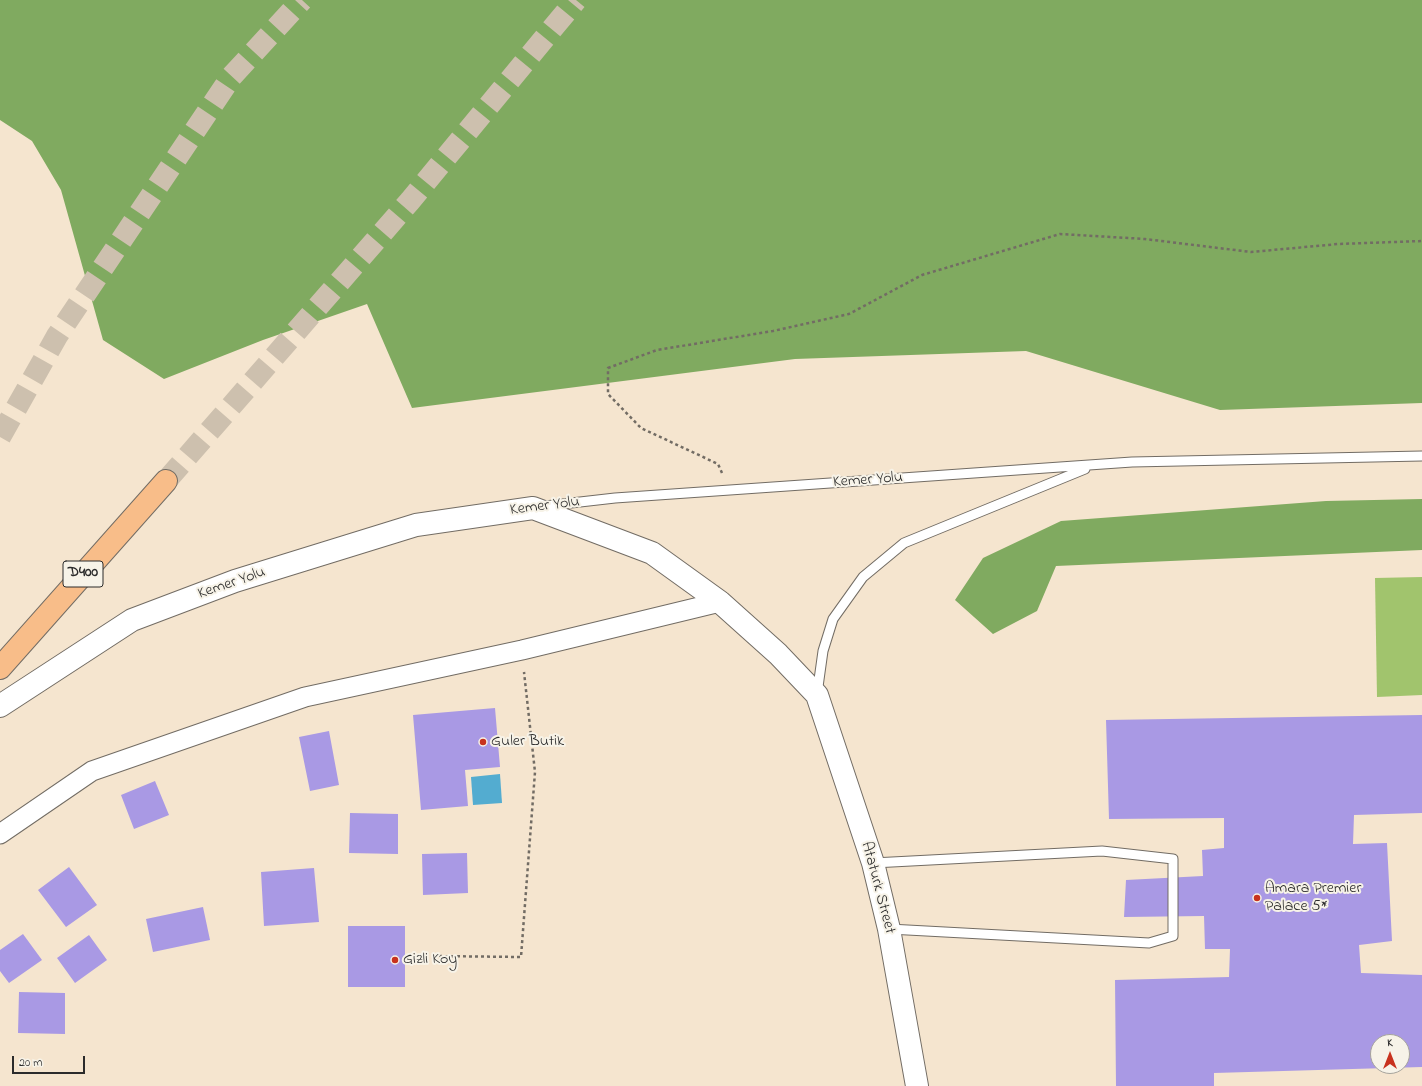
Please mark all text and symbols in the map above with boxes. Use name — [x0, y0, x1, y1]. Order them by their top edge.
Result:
street label: Kemer Yolu — [832, 469, 904, 493]
street label: Kemer Yolu — [509, 493, 581, 521]
road number: D400 — [63, 561, 103, 587]
street label: Kemer Yolu — [196, 564, 268, 604]
place label: Guler Butik — [491, 732, 564, 752]
marker: Guler Butik — [478, 737, 488, 747]
street label: Ataturk Street — [855, 840, 899, 936]
place label: Amara Premier Palace 5* — [1265, 879, 1361, 917]
marker: Amara Premier Palace 5* — [1252, 893, 1262, 903]
place label: Gizli Koy — [403, 950, 457, 970]
marker: Gizli Koy — [390, 955, 400, 965]
north arrow — [1370, 1034, 1410, 1074]
text: K — [1387, 1035, 1393, 1051]
scale bar — [14, 1048, 87, 1074]
text: 20 m — [19, 1054, 42, 1072]

